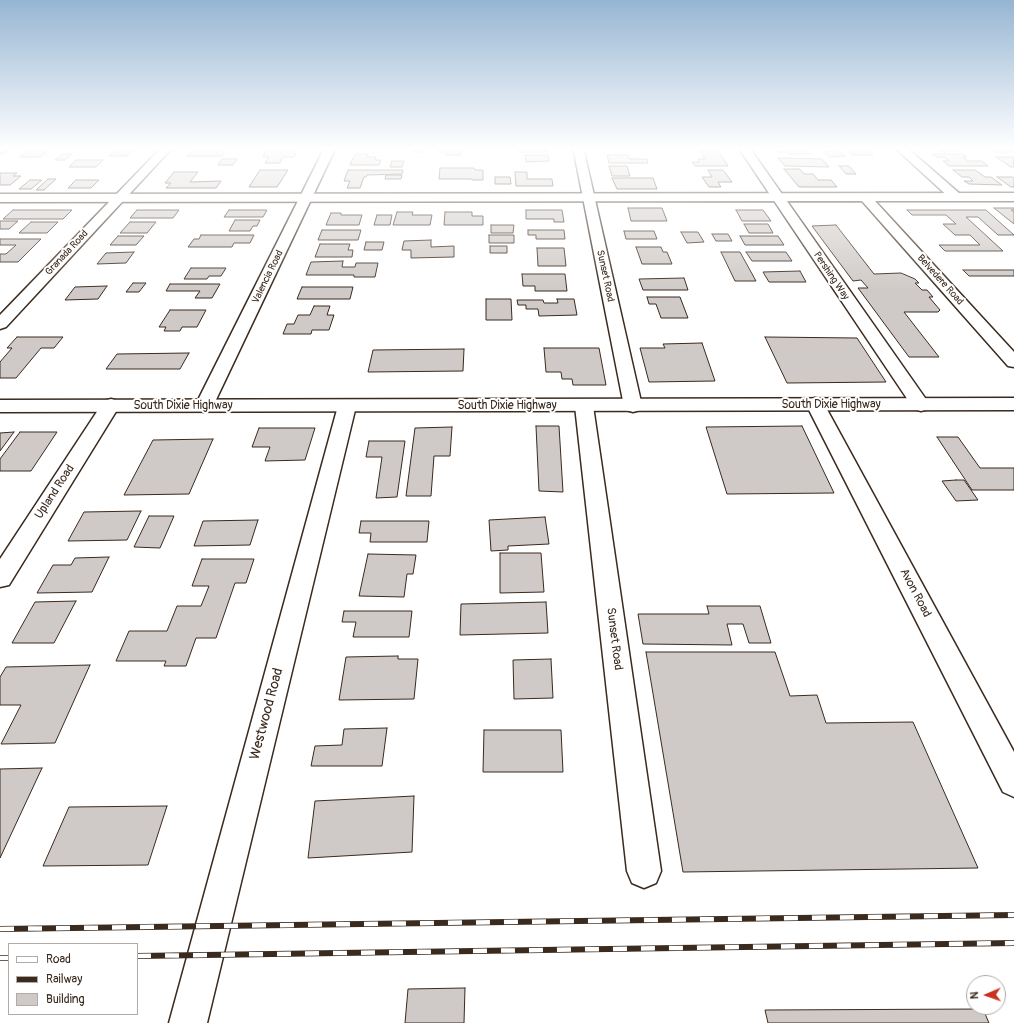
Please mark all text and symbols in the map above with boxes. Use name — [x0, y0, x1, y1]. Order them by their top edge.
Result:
street label: Granada Road — [43, 228, 91, 278]
street label: Valencia Road — [250, 248, 286, 306]
street label: Sunset Road — [594, 249, 616, 303]
street label: Pershing Way — [811, 250, 851, 302]
street label: Belvedere Road — [914, 252, 966, 308]
street label: South Dixie Highway — [781, 398, 881, 412]
street label: South Dixie Highway — [133, 399, 233, 413]
street label: South Dixie Highway — [457, 399, 557, 413]
street label: Upland Road — [32, 462, 78, 522]
street label: Avon Road — [896, 566, 934, 620]
street label: Sunset Road — [603, 607, 625, 671]
street label: Westwood Road — [247, 666, 287, 762]
legend — [8, 943, 138, 1015]
text: Road — [46, 952, 71, 967]
text: Railway — [46, 972, 82, 987]
north arrow — [966, 975, 1006, 1015]
text: N — [968, 991, 981, 999]
text: Building — [46, 992, 85, 1007]

